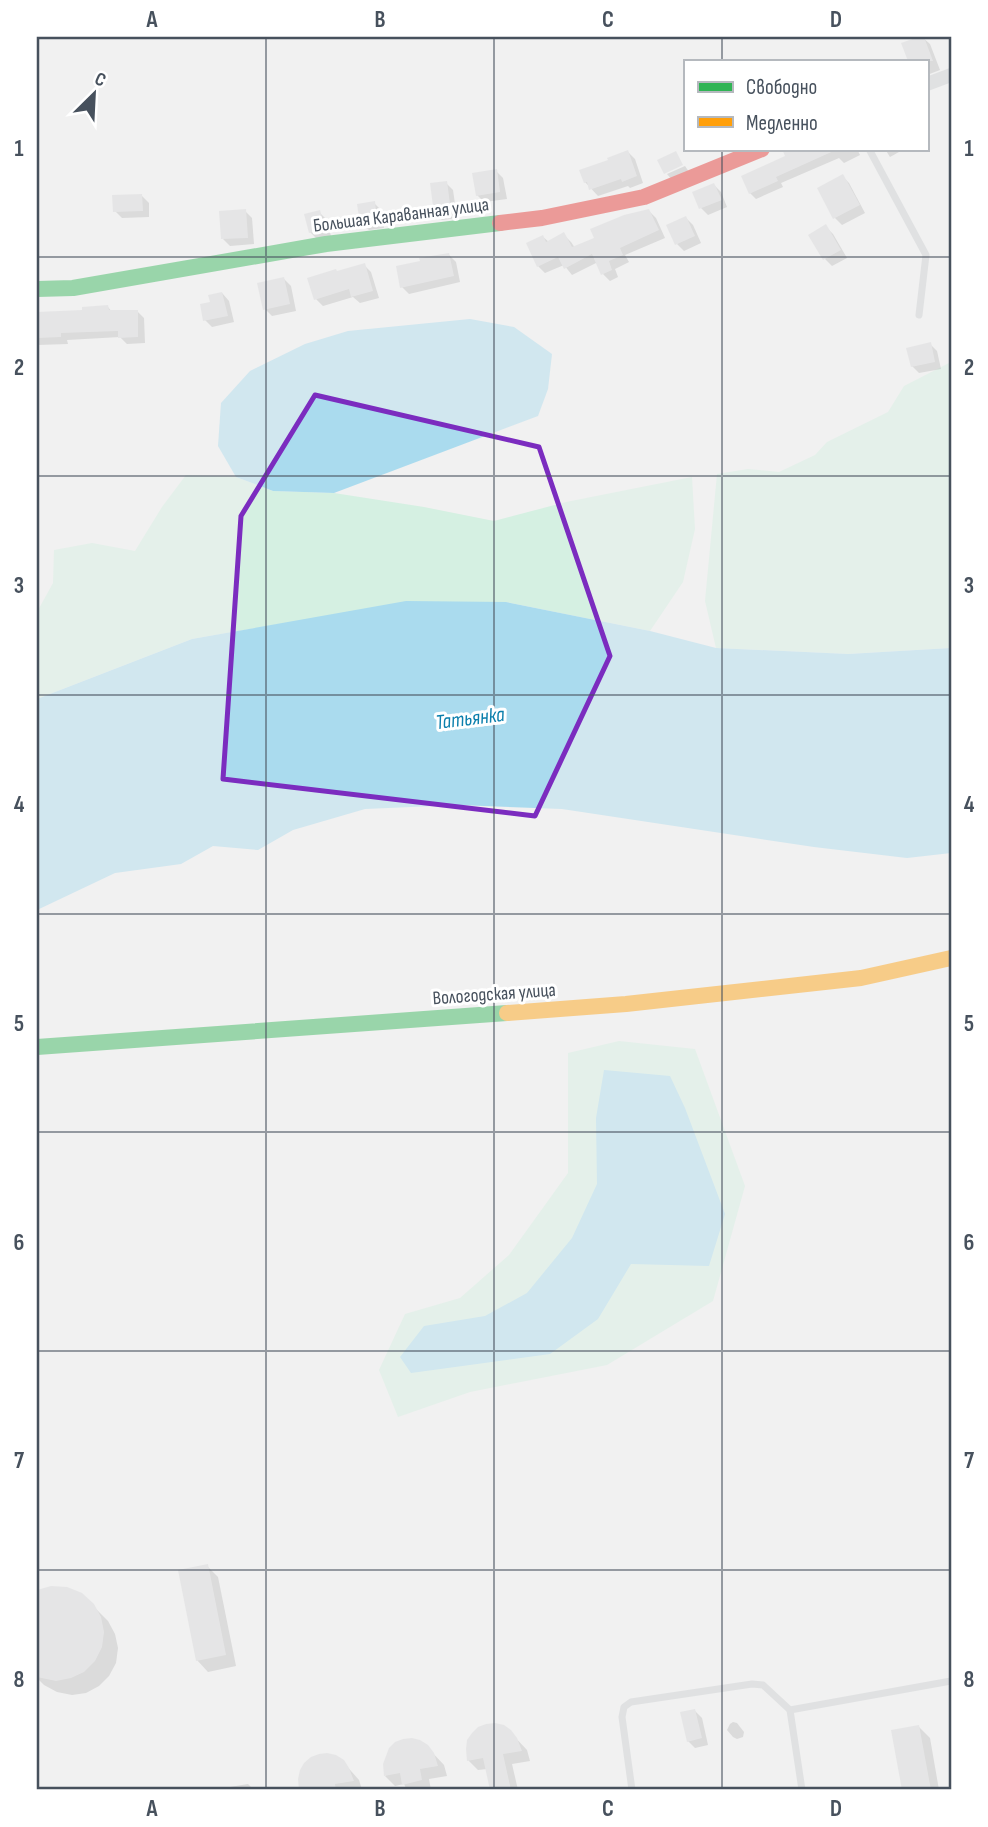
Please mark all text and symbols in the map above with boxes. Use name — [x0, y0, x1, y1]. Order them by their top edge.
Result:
text: A — [146, 6, 159, 34]
text: B — [375, 6, 386, 34]
text: C — [602, 6, 614, 34]
text: D — [830, 6, 842, 34]
north arrow — [60, 60, 130, 130]
legend — [684, 60, 928, 150]
text: С — [91, 67, 110, 92]
text: Свободно — [746, 75, 817, 100]
text: Медленно — [746, 111, 818, 136]
text: 1 — [14, 135, 24, 163]
text: 1 — [964, 135, 974, 163]
street label: Большая Караванная улица — [312, 193, 490, 238]
text: 2 — [14, 354, 24, 382]
text: 2 — [964, 354, 974, 382]
text: 3 — [14, 572, 24, 600]
text: 3 — [964, 572, 974, 600]
water label: Татьянка — [434, 702, 507, 735]
text: 4 — [14, 791, 25, 819]
text: 4 — [964, 791, 975, 819]
street label: Вологодская улица — [432, 979, 556, 1010]
text: 5 — [14, 1010, 24, 1038]
text: 5 — [964, 1010, 974, 1038]
text: 6 — [14, 1229, 24, 1257]
text: 6 — [964, 1229, 974, 1257]
text: 7 — [14, 1447, 24, 1475]
text: 7 — [964, 1447, 974, 1475]
text: 8 — [14, 1666, 25, 1694]
text: 8 — [964, 1666, 975, 1694]
text: A — [146, 1795, 159, 1823]
text: B — [375, 1795, 386, 1823]
text: C — [602, 1795, 614, 1823]
text: D — [830, 1795, 842, 1823]

